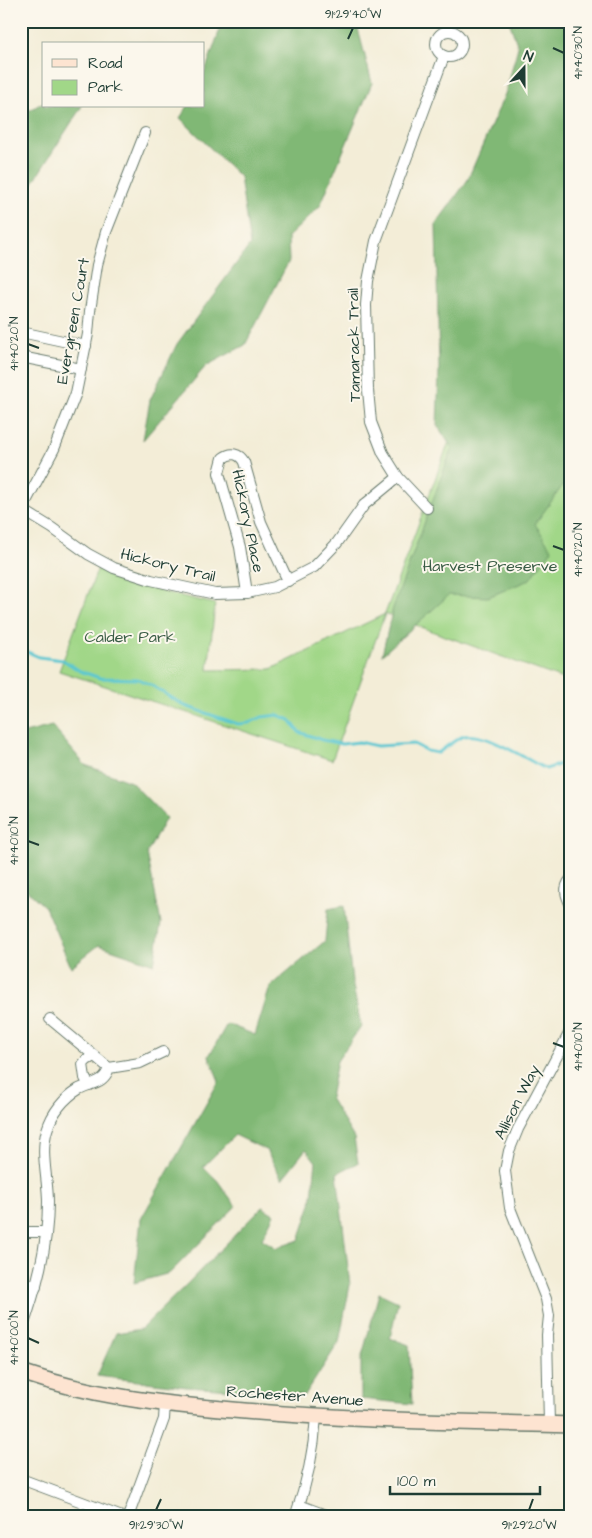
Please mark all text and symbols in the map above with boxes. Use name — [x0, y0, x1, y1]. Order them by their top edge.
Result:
text: 91°29'40"W — [325, 6, 382, 23]
text: 41°40'30"N — [570, 25, 587, 80]
legend — [42, 42, 205, 108]
north arrow — [500, 42, 550, 92]
text: N — [521, 46, 536, 68]
text: Road — [88, 53, 123, 74]
text: Park — [88, 77, 123, 98]
street label: Evergreen Court — [51, 256, 96, 386]
street label: Tamarack Trail — [342, 288, 366, 402]
text: 41°40'20"N — [6, 316, 23, 371]
street label: Hickory Place — [225, 467, 270, 575]
text: 41°40'20"N — [570, 522, 587, 577]
street label: Hickory Trail — [118, 543, 218, 588]
park label: Harvest Preserve — [423, 555, 558, 577]
park label: Calder Park — [84, 626, 176, 648]
text: 41°40'10"N — [6, 816, 23, 866]
text: 41°40'10"N — [570, 1022, 587, 1072]
street label: Allison Way — [489, 1061, 546, 1144]
text: 41°40'00"N — [6, 1310, 23, 1366]
street label: Rochester Avenue — [226, 1380, 365, 1412]
scale bar — [390, 1463, 540, 1495]
text: 100 m — [397, 1471, 436, 1492]
text: 91°29'30"W — [129, 1517, 184, 1534]
text: 91°29'20"W — [501, 1517, 557, 1534]

